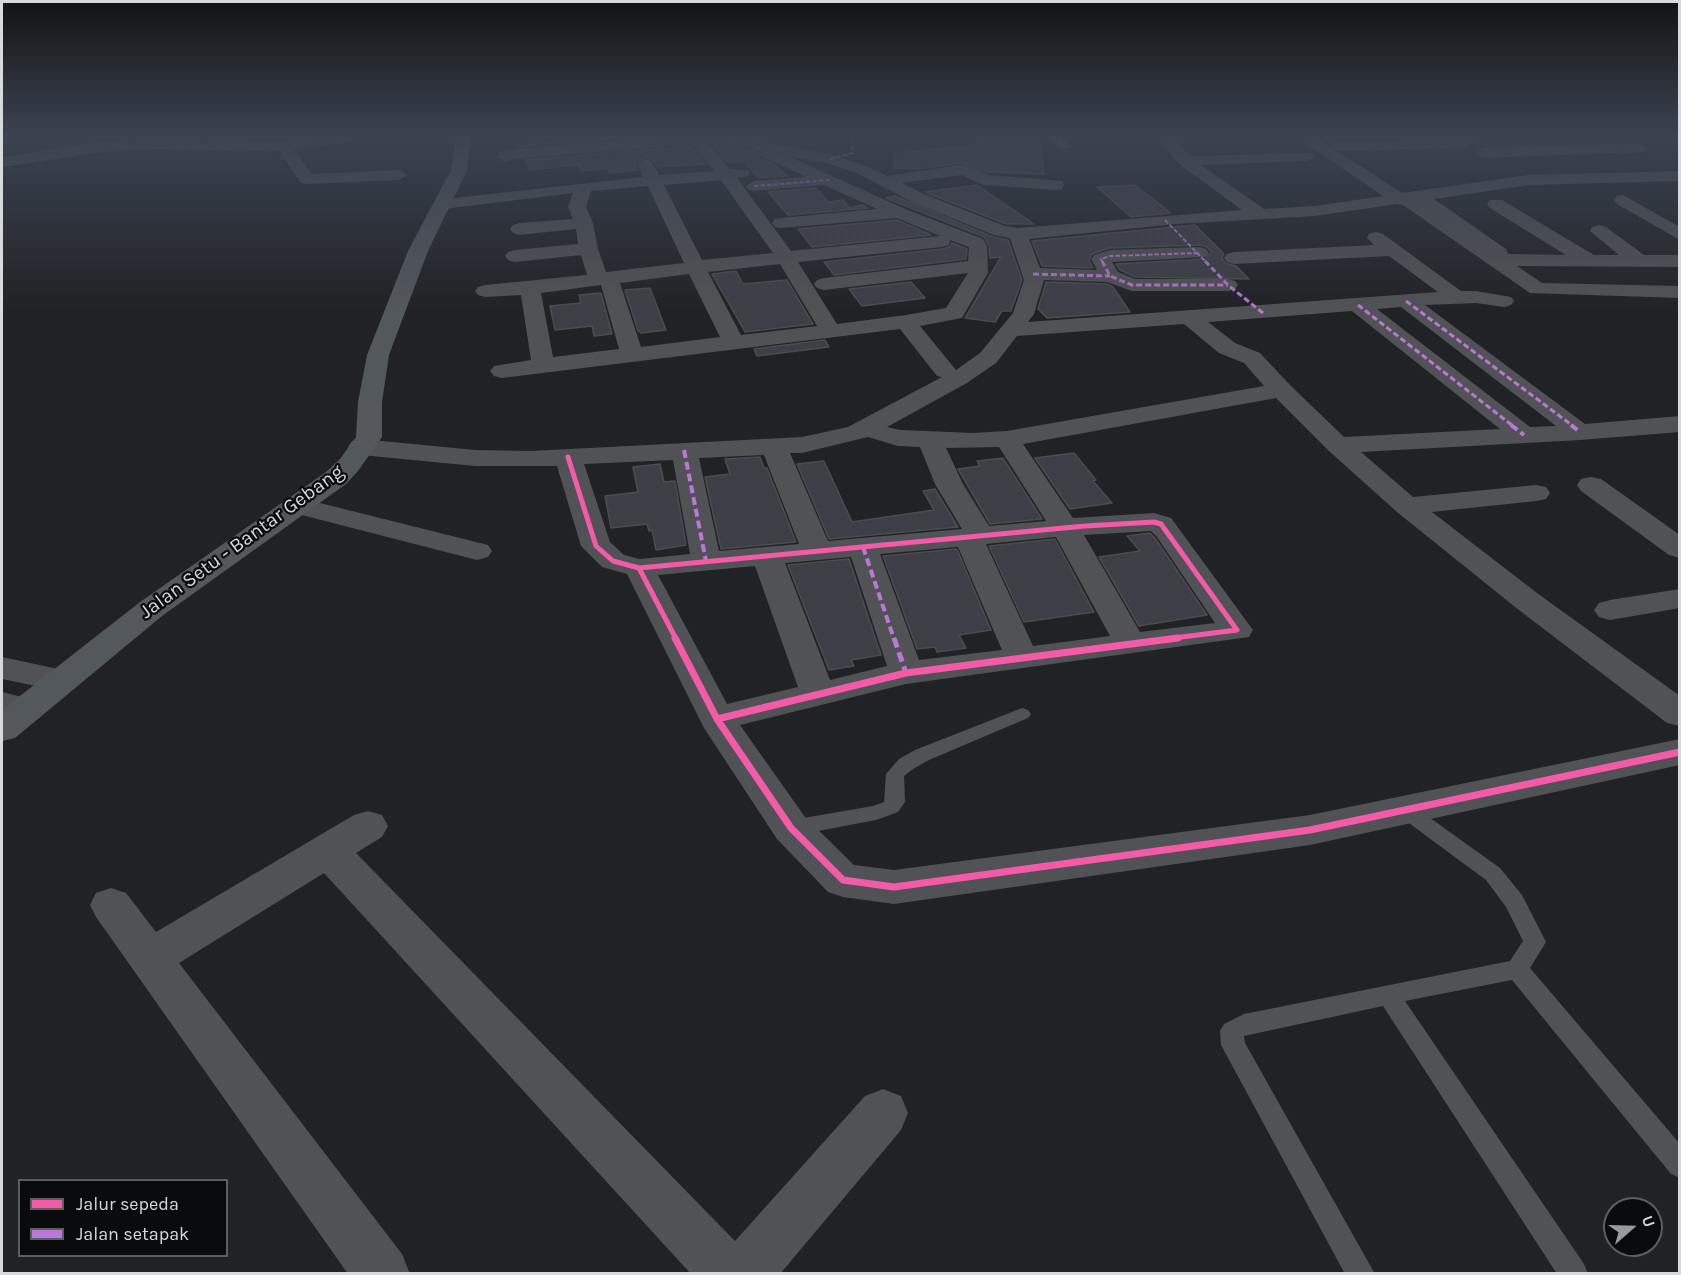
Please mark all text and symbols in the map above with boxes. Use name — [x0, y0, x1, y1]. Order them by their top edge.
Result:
street label: Jalan Setu - Bantar Gebang — [135, 460, 349, 624]
legend — [18, 1179, 228, 1257]
text: Jalur sepeda — [76, 1193, 179, 1215]
north arrow — [1603, 1197, 1663, 1257]
text: U — [1638, 1213, 1659, 1230]
text: Jalan setapak — [76, 1223, 189, 1245]

